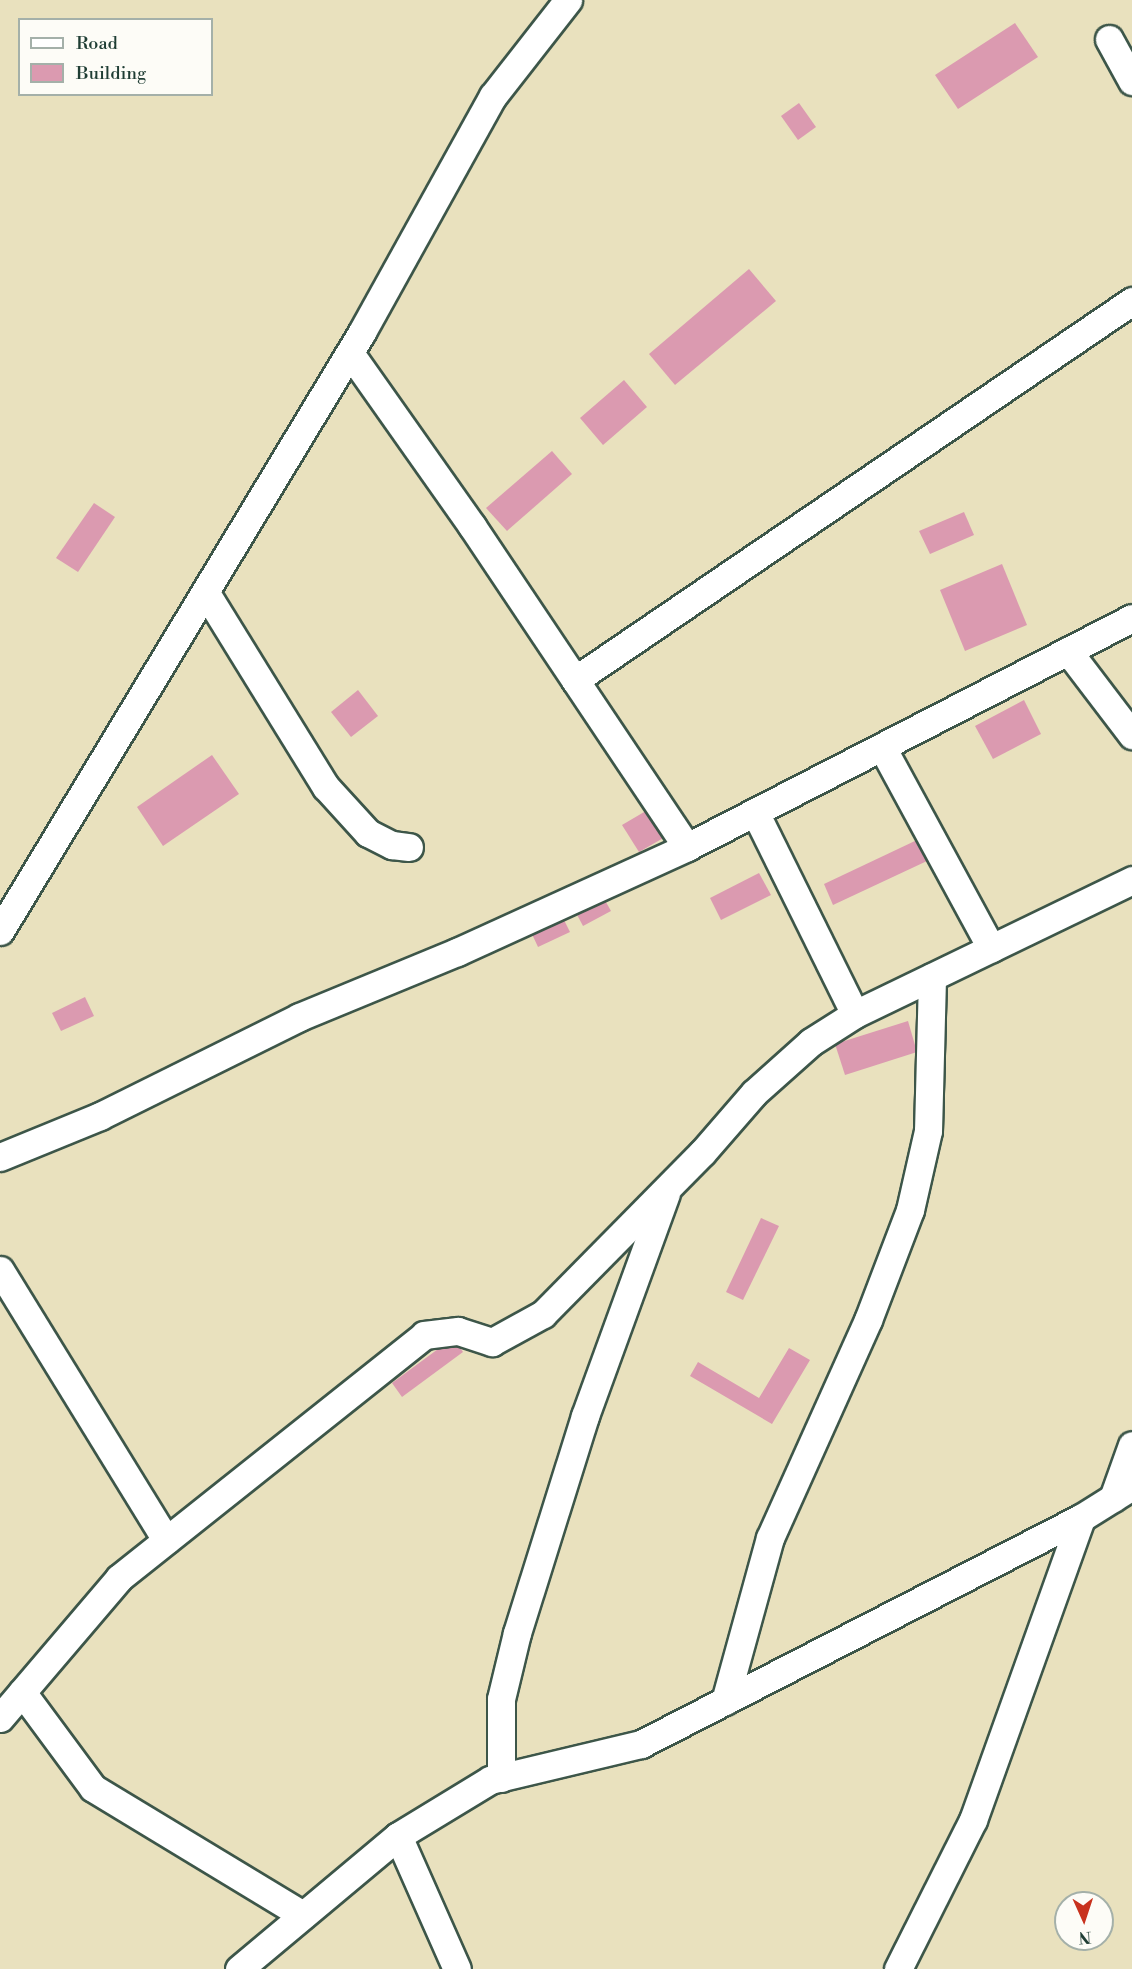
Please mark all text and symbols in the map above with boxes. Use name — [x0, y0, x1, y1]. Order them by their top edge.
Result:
legend — [18, 18, 213, 96]
text: Road — [76, 32, 118, 55]
text: Building — [76, 62, 146, 85]
north arrow — [1054, 1891, 1114, 1951]
text: N — [1078, 1927, 1092, 1947]

